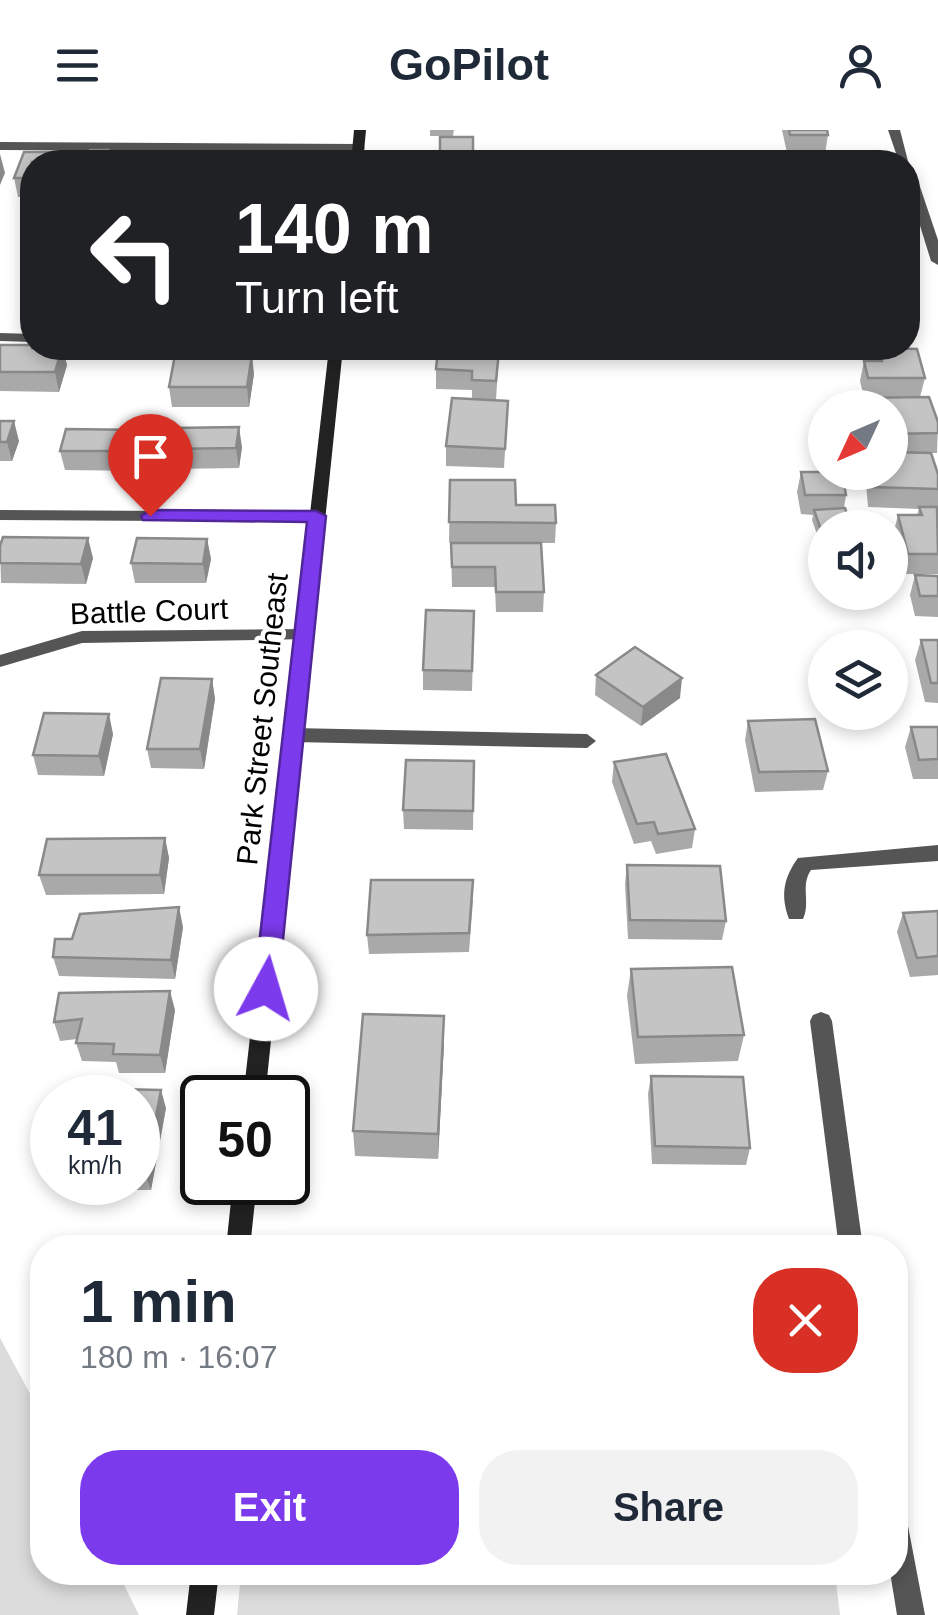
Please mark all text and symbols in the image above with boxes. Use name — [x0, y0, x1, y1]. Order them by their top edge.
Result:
icon: menu — [50, 38, 105, 93]
icon: person — [833, 38, 888, 93]
text: GoPilot — [389, 39, 549, 90]
icon: left — [70, 190, 200, 320]
text: 140 m — [235, 190, 433, 268]
text: Turn left — [235, 272, 398, 323]
north arrow — [808, 390, 908, 490]
map controls — [808, 390, 908, 730]
pin — [108, 414, 193, 517]
icon: arrive — [123, 429, 178, 484]
button: sound — [808, 510, 908, 610]
street label: Park Street Southeast — [230, 571, 294, 867]
street label: Battle Court — [69, 592, 229, 630]
button: layers — [808, 630, 908, 730]
position arrow — [214, 937, 318, 1041]
speed limit sign: 50 — [180, 1075, 310, 1205]
text: 41 — [67, 1100, 123, 1156]
text: km/h — [68, 1151, 122, 1179]
text: 1 min — [80, 1268, 237, 1335]
button: close — [753, 1268, 858, 1373]
text: 180 m · 16:07 — [80, 1339, 277, 1375]
button: Exit — [80, 1450, 459, 1565]
button: Share — [479, 1450, 858, 1565]

